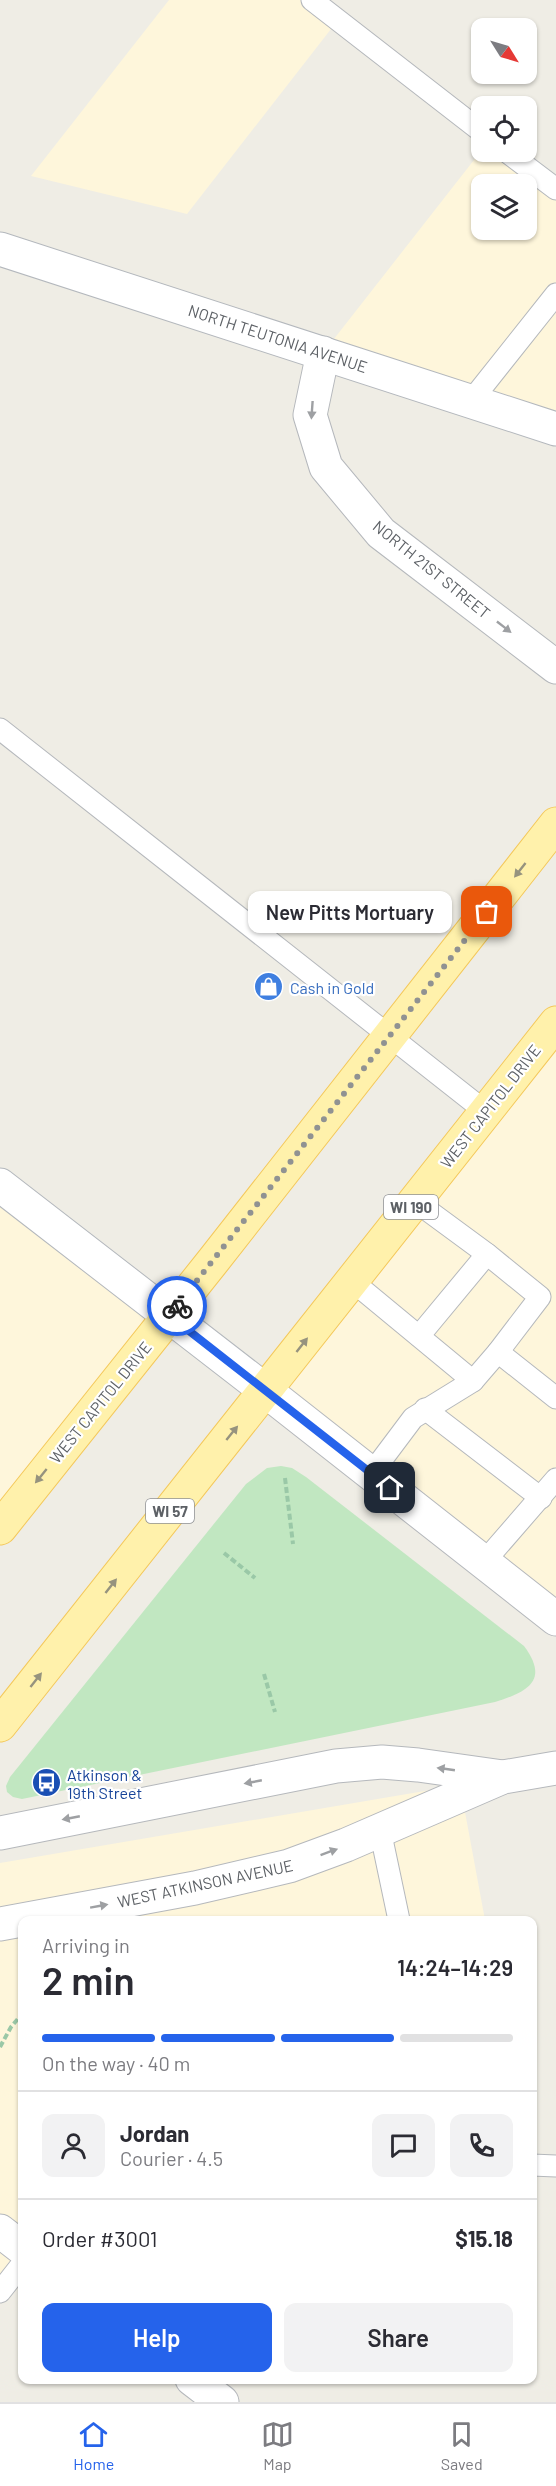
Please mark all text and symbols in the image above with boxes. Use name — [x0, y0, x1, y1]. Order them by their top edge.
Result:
north arrow — [471, 18, 537, 84]
map controls — [471, 18, 537, 240]
button: locate — [471, 96, 537, 162]
button: layers — [471, 174, 537, 240]
street label: NORTH TEUTONIA AVENUE — [186, 300, 370, 376]
one-way arrow — [308, 401, 317, 420]
street label: NORTH 21ST STREET — [370, 516, 494, 622]
one-way arrow — [496, 621, 512, 634]
one-way arrow — [513, 862, 526, 878]
pin — [461, 886, 512, 937]
callout: New Pitts Mortuary — [247, 891, 451, 933]
icon: bag — [470, 895, 503, 928]
text: New Pitts Mortuary — [266, 900, 434, 924]
shop icon: Cash in Gold — [253, 971, 285, 1003]
place label: Cash in Gold — [290, 978, 374, 997]
street label: WEST CAPITOL DRIVE — [436, 1041, 544, 1171]
road number: WI 190 — [384, 1195, 438, 1219]
courier — [147, 1276, 207, 1336]
icon: bike — [161, 1290, 194, 1323]
street label: WEST CAPITOL DRIVE — [45, 1337, 155, 1467]
one-way arrow — [295, 1337, 307, 1352]
one-way arrow — [225, 1425, 238, 1441]
pin — [364, 1462, 415, 1513]
one-way arrow — [35, 1469, 48, 1484]
icon: home — [373, 1471, 406, 1504]
road number: WI 57 — [146, 1499, 194, 1523]
one-way arrow — [104, 1578, 117, 1594]
one-way arrow — [30, 1672, 42, 1687]
one-way arrow — [436, 1764, 455, 1773]
place label: Atkinson & 19th Street — [67, 1765, 142, 1802]
bus stop icon: Atkinson & 19th Street — [30, 1767, 62, 1799]
one-way arrow — [243, 1778, 262, 1787]
one-way arrow — [62, 1814, 81, 1823]
one-way arrow — [320, 1846, 338, 1856]
street label: WEST ATKINSON AVENUE — [115, 1855, 295, 1911]
one-way arrow — [90, 1901, 109, 1910]
text: Arriving in — [42, 1933, 130, 1957]
text: 14:24–14:29 — [397, 1954, 513, 1980]
text: 2 min — [42, 1956, 135, 2003]
text: On the way · 40 m — [42, 2051, 190, 2075]
button: person — [42, 2114, 105, 2177]
button: chat — [372, 2114, 435, 2177]
button: phone — [450, 2114, 513, 2177]
text: Jordan — [120, 2120, 189, 2146]
text: Courier · 4.5 — [120, 2146, 223, 2170]
text: Order #3001 — [42, 2225, 158, 2251]
text: $15.18 — [455, 2225, 513, 2251]
button: Help — [42, 2303, 272, 2372]
button: Share — [284, 2303, 513, 2372]
tab: Home — [73, 2418, 114, 2473]
tab: Map — [261, 2418, 294, 2473]
tab: Saved — [441, 2418, 483, 2473]

